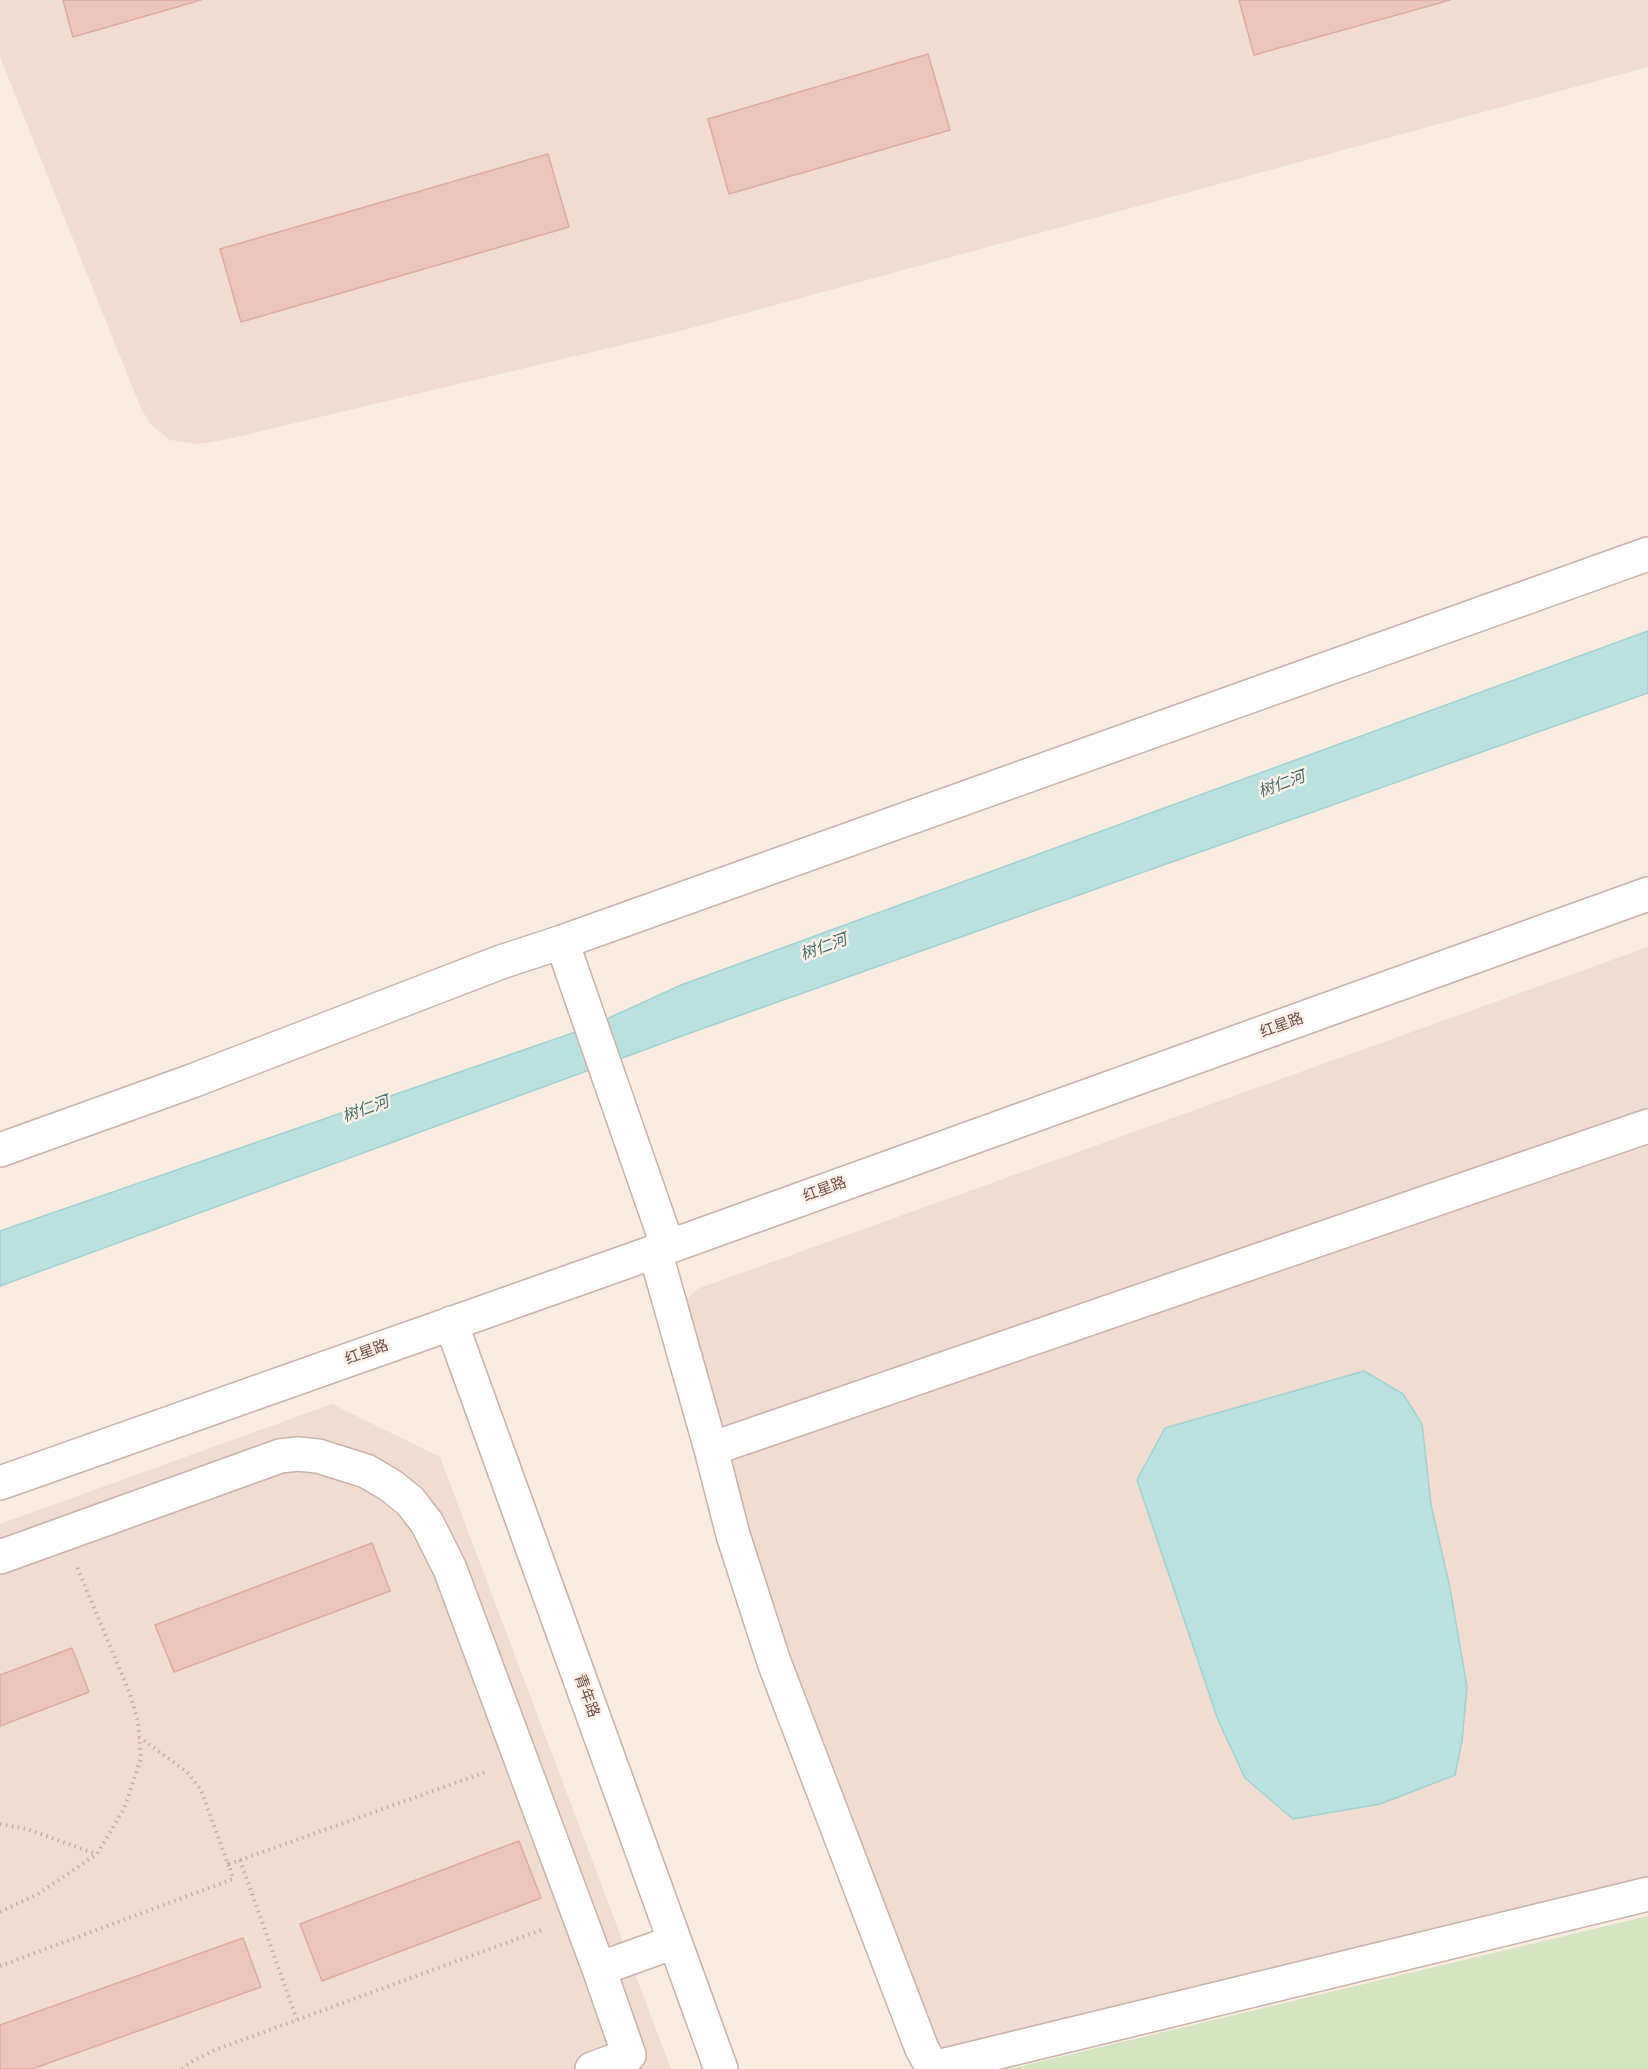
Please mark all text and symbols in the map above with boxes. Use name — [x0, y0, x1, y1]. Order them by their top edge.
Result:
water label: 树仁河 — [1256, 768, 1308, 802]
water label: 树仁河 — [798, 931, 850, 965]
street label: 红星路 — [1258, 1010, 1306, 1042]
water label: 树仁河 — [340, 1093, 392, 1127]
street label: 红星路 — [801, 1174, 849, 1206]
street label: 红星路 — [343, 1337, 391, 1369]
street label: 青年路 — [570, 1672, 602, 1720]

